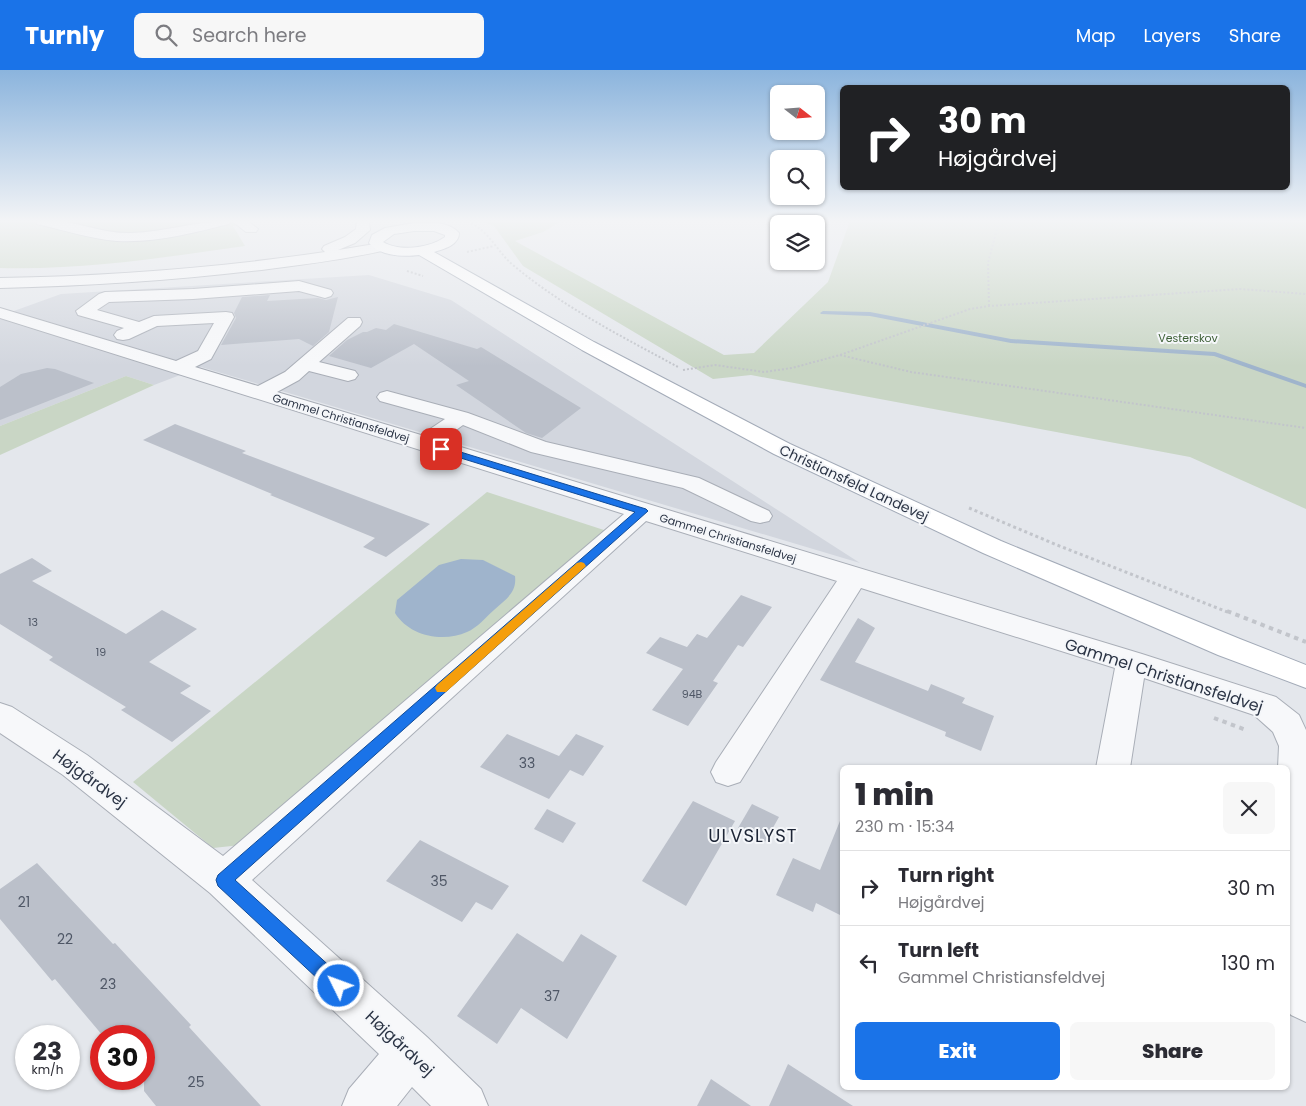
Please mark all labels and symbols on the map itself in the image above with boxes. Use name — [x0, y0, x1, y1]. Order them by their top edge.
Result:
north arrow — [770, 85, 825, 140]
park label: Vesterskov — [1158, 330, 1219, 346]
street label: Gammel Christiansfeldvej — [271, 390, 412, 447]
pin — [420, 428, 462, 470]
street label: Christiansfeld Landevej — [776, 440, 932, 526]
street label: Gammel Christiansfeldvej — [658, 510, 799, 567]
house number: 13 — [28, 614, 38, 630]
street label: Gammel Christiansfeldvej — [1062, 633, 1266, 718]
house number: 19 — [96, 644, 106, 660]
house number: 94B — [682, 686, 703, 702]
street label: Højgårdvej — [48, 744, 131, 813]
house number: 33 — [519, 753, 535, 773]
district label: ULVSLYST — [708, 823, 798, 848]
house number: 35 — [430, 871, 448, 891]
house number: 21 — [18, 892, 30, 912]
house number: 22 — [57, 929, 73, 949]
position arrow — [312, 959, 364, 1011]
house number: 23 — [100, 974, 116, 994]
house number: 37 — [544, 986, 560, 1006]
street label: Højgårdvej — [360, 1005, 439, 1081]
speed limit sign: 30 — [90, 1025, 155, 1090]
house number: 25 — [188, 1072, 204, 1092]

